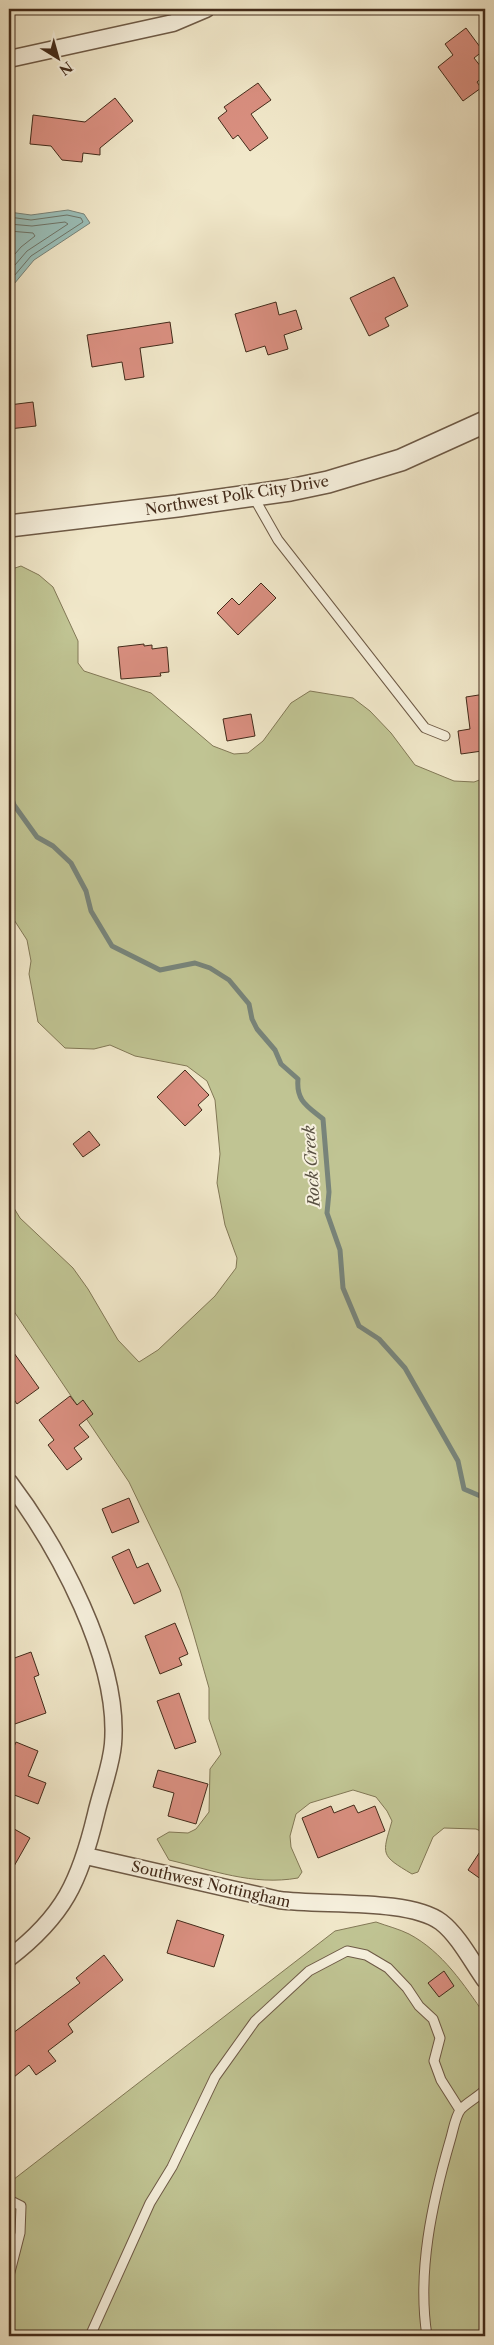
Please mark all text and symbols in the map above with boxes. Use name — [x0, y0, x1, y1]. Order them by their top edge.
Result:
north arrow — [32, 32, 82, 82]
text: N — [56, 58, 76, 79]
street label: Northwest Polk City Drive — [144, 471, 330, 519]
water label: Rock Creek — [298, 1124, 324, 1209]
street label: Southwest Nottingham — [130, 1856, 292, 1912]

